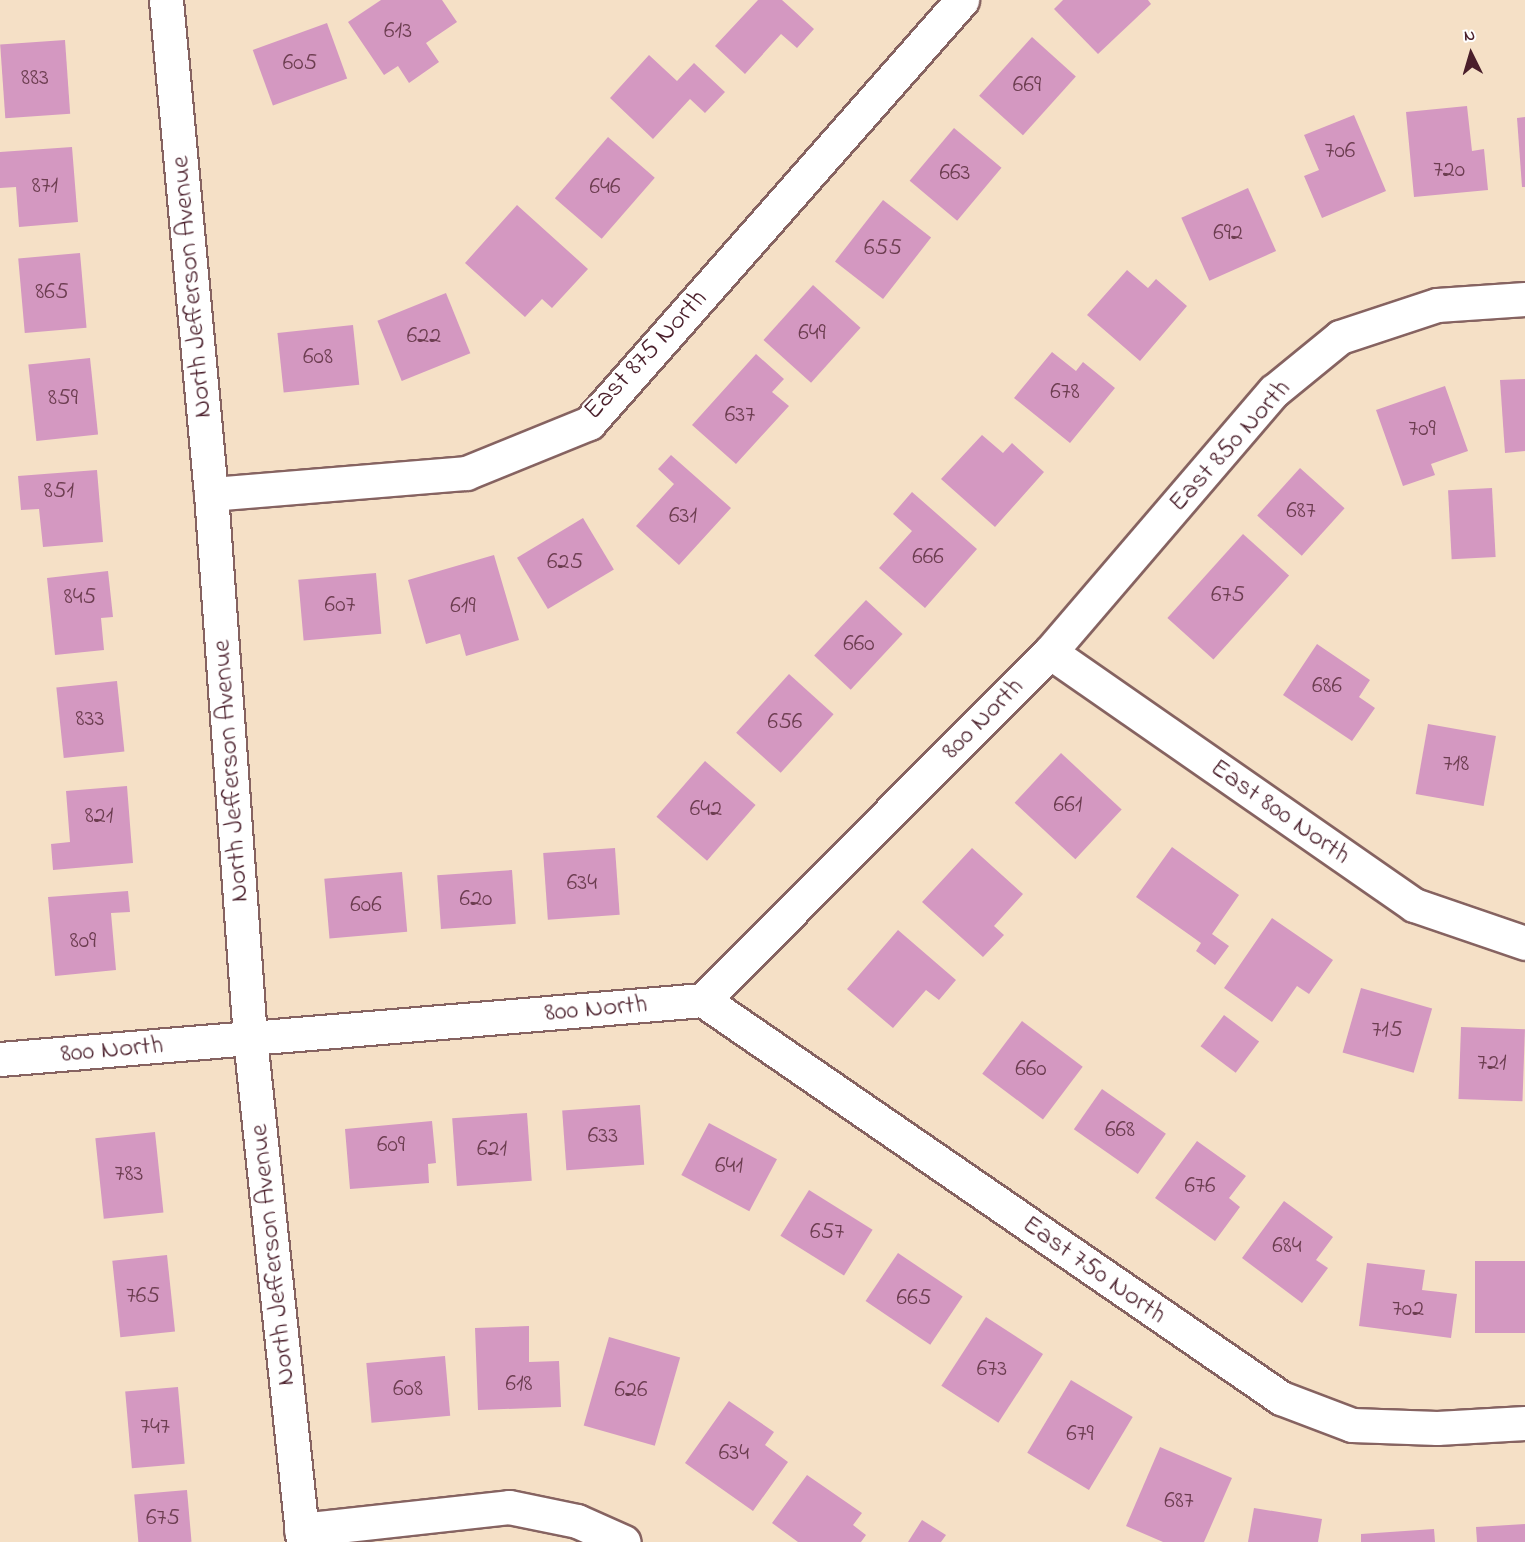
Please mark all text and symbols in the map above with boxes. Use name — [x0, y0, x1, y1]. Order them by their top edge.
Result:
house number: 613 — [384, 18, 412, 46]
north arrow — [1441, 24, 1501, 84]
text: N — [1463, 24, 1476, 48]
house number: 605 — [283, 50, 317, 78]
house number: 883 — [21, 65, 49, 93]
house number: 669 — [1013, 72, 1041, 100]
house number: 706 — [1325, 138, 1355, 166]
street label: North Jefferson Avenue — [164, 155, 220, 419]
house number: 720 — [1433, 157, 1465, 185]
house number: 663 — [939, 160, 971, 188]
house number: 871 — [32, 173, 58, 201]
house number: 646 — [589, 174, 621, 202]
house number: 692 — [1213, 220, 1243, 248]
house number: 655 — [864, 235, 902, 263]
house number: 865 — [35, 279, 69, 307]
street label: East 875 North — [577, 283, 715, 427]
house number: 649 — [798, 320, 826, 348]
house number: 622 — [407, 323, 441, 351]
house number: 608 — [303, 344, 333, 372]
street label: East 850 North — [1162, 373, 1298, 519]
house number: 678 — [1050, 379, 1080, 407]
house number: 859 — [48, 385, 78, 413]
house number: 637 — [725, 402, 755, 430]
house number: 709 — [1408, 416, 1436, 444]
house number: 851 — [44, 478, 74, 506]
house number: 687 — [1286, 498, 1316, 526]
house number: 631 — [669, 503, 697, 531]
house number: 666 — [912, 544, 944, 572]
house number: 625 — [547, 549, 583, 577]
house number: 675 — [1211, 582, 1245, 610]
house number: 845 — [64, 584, 96, 612]
house number: 607 — [325, 592, 355, 620]
house number: 619 — [450, 593, 476, 621]
house number: 660 — [843, 631, 875, 659]
street label: North Jefferson Avenue — [206, 639, 256, 903]
street label: 800 North — [935, 671, 1031, 767]
house number: 686 — [1312, 673, 1342, 701]
house number: 833 — [76, 706, 104, 734]
house number: 656 — [768, 709, 802, 737]
house number: 718 — [1443, 751, 1469, 779]
street label: East 800 North — [1204, 752, 1356, 872]
house number: 661 — [1054, 792, 1082, 820]
house number: 642 — [690, 796, 722, 824]
house number: 821 — [85, 803, 113, 831]
house number: 634 — [567, 870, 597, 898]
house number: 620 — [460, 886, 492, 914]
house number: 606 — [350, 892, 382, 920]
house number: 809 — [70, 928, 96, 956]
street label: 800 North — [543, 988, 649, 1030]
house number: 715 — [1371, 1017, 1403, 1045]
street label: 800 North — [59, 1029, 165, 1071]
house number: 721 — [1477, 1050, 1507, 1078]
house number: 660 — [1015, 1056, 1047, 1084]
house number: 668 — [1105, 1117, 1135, 1145]
street label: North Jefferson Avenue — [243, 1123, 303, 1387]
house number: 633 — [588, 1123, 618, 1151]
house number: 609 — [377, 1132, 405, 1160]
house number: 621 — [477, 1136, 507, 1164]
house number: 641 — [715, 1153, 743, 1181]
house number: 783 — [115, 1161, 143, 1189]
house number: 676 — [1184, 1173, 1216, 1201]
street label: East 750 North — [1016, 1209, 1172, 1331]
house number: 657 — [810, 1219, 844, 1247]
house number: 684 — [1272, 1233, 1302, 1261]
house number: 765 — [126, 1283, 160, 1311]
house number: 665 — [897, 1285, 931, 1313]
house number: 702 — [1392, 1296, 1424, 1324]
house number: 673 — [977, 1356, 1007, 1384]
house number: 618 — [505, 1371, 533, 1399]
house number: 608 — [393, 1376, 423, 1404]
house number: 626 — [614, 1377, 648, 1405]
house number: 747 — [140, 1414, 170, 1442]
house number: 679 — [1066, 1421, 1094, 1449]
house number: 634 — [719, 1440, 749, 1468]
house number: 687 — [1164, 1488, 1194, 1516]
house number: 675 — [146, 1505, 180, 1533]

